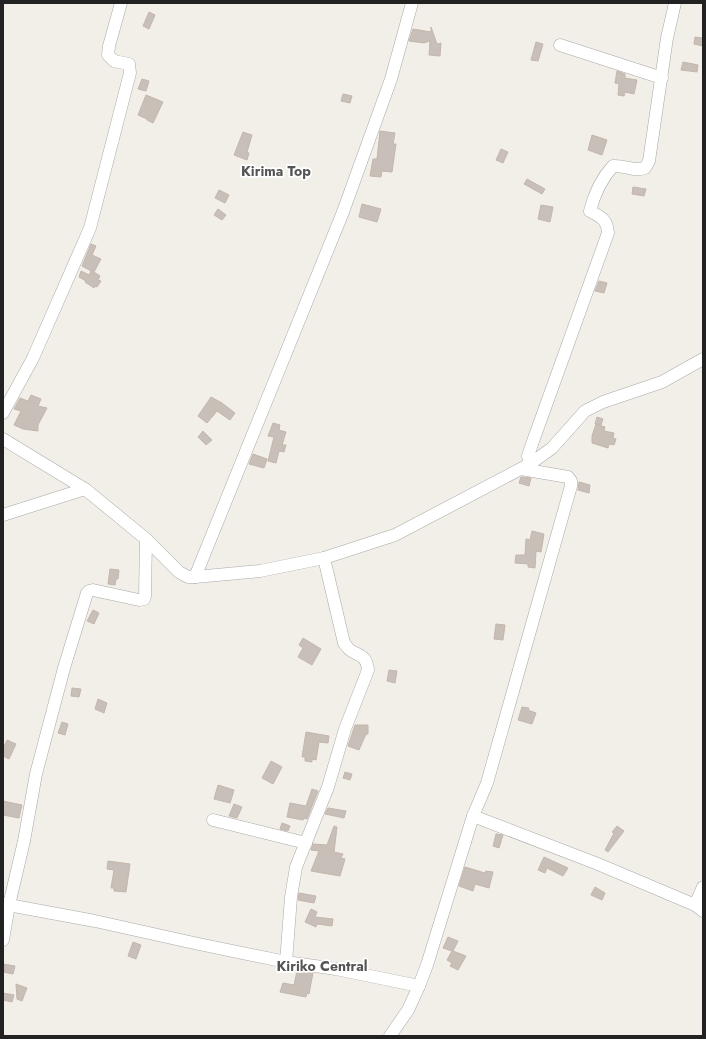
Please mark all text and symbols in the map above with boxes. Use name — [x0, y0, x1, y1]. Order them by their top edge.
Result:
district label: Kirima Top — [241, 161, 311, 181]
district label: Kiriko Central — [276, 956, 368, 976]

